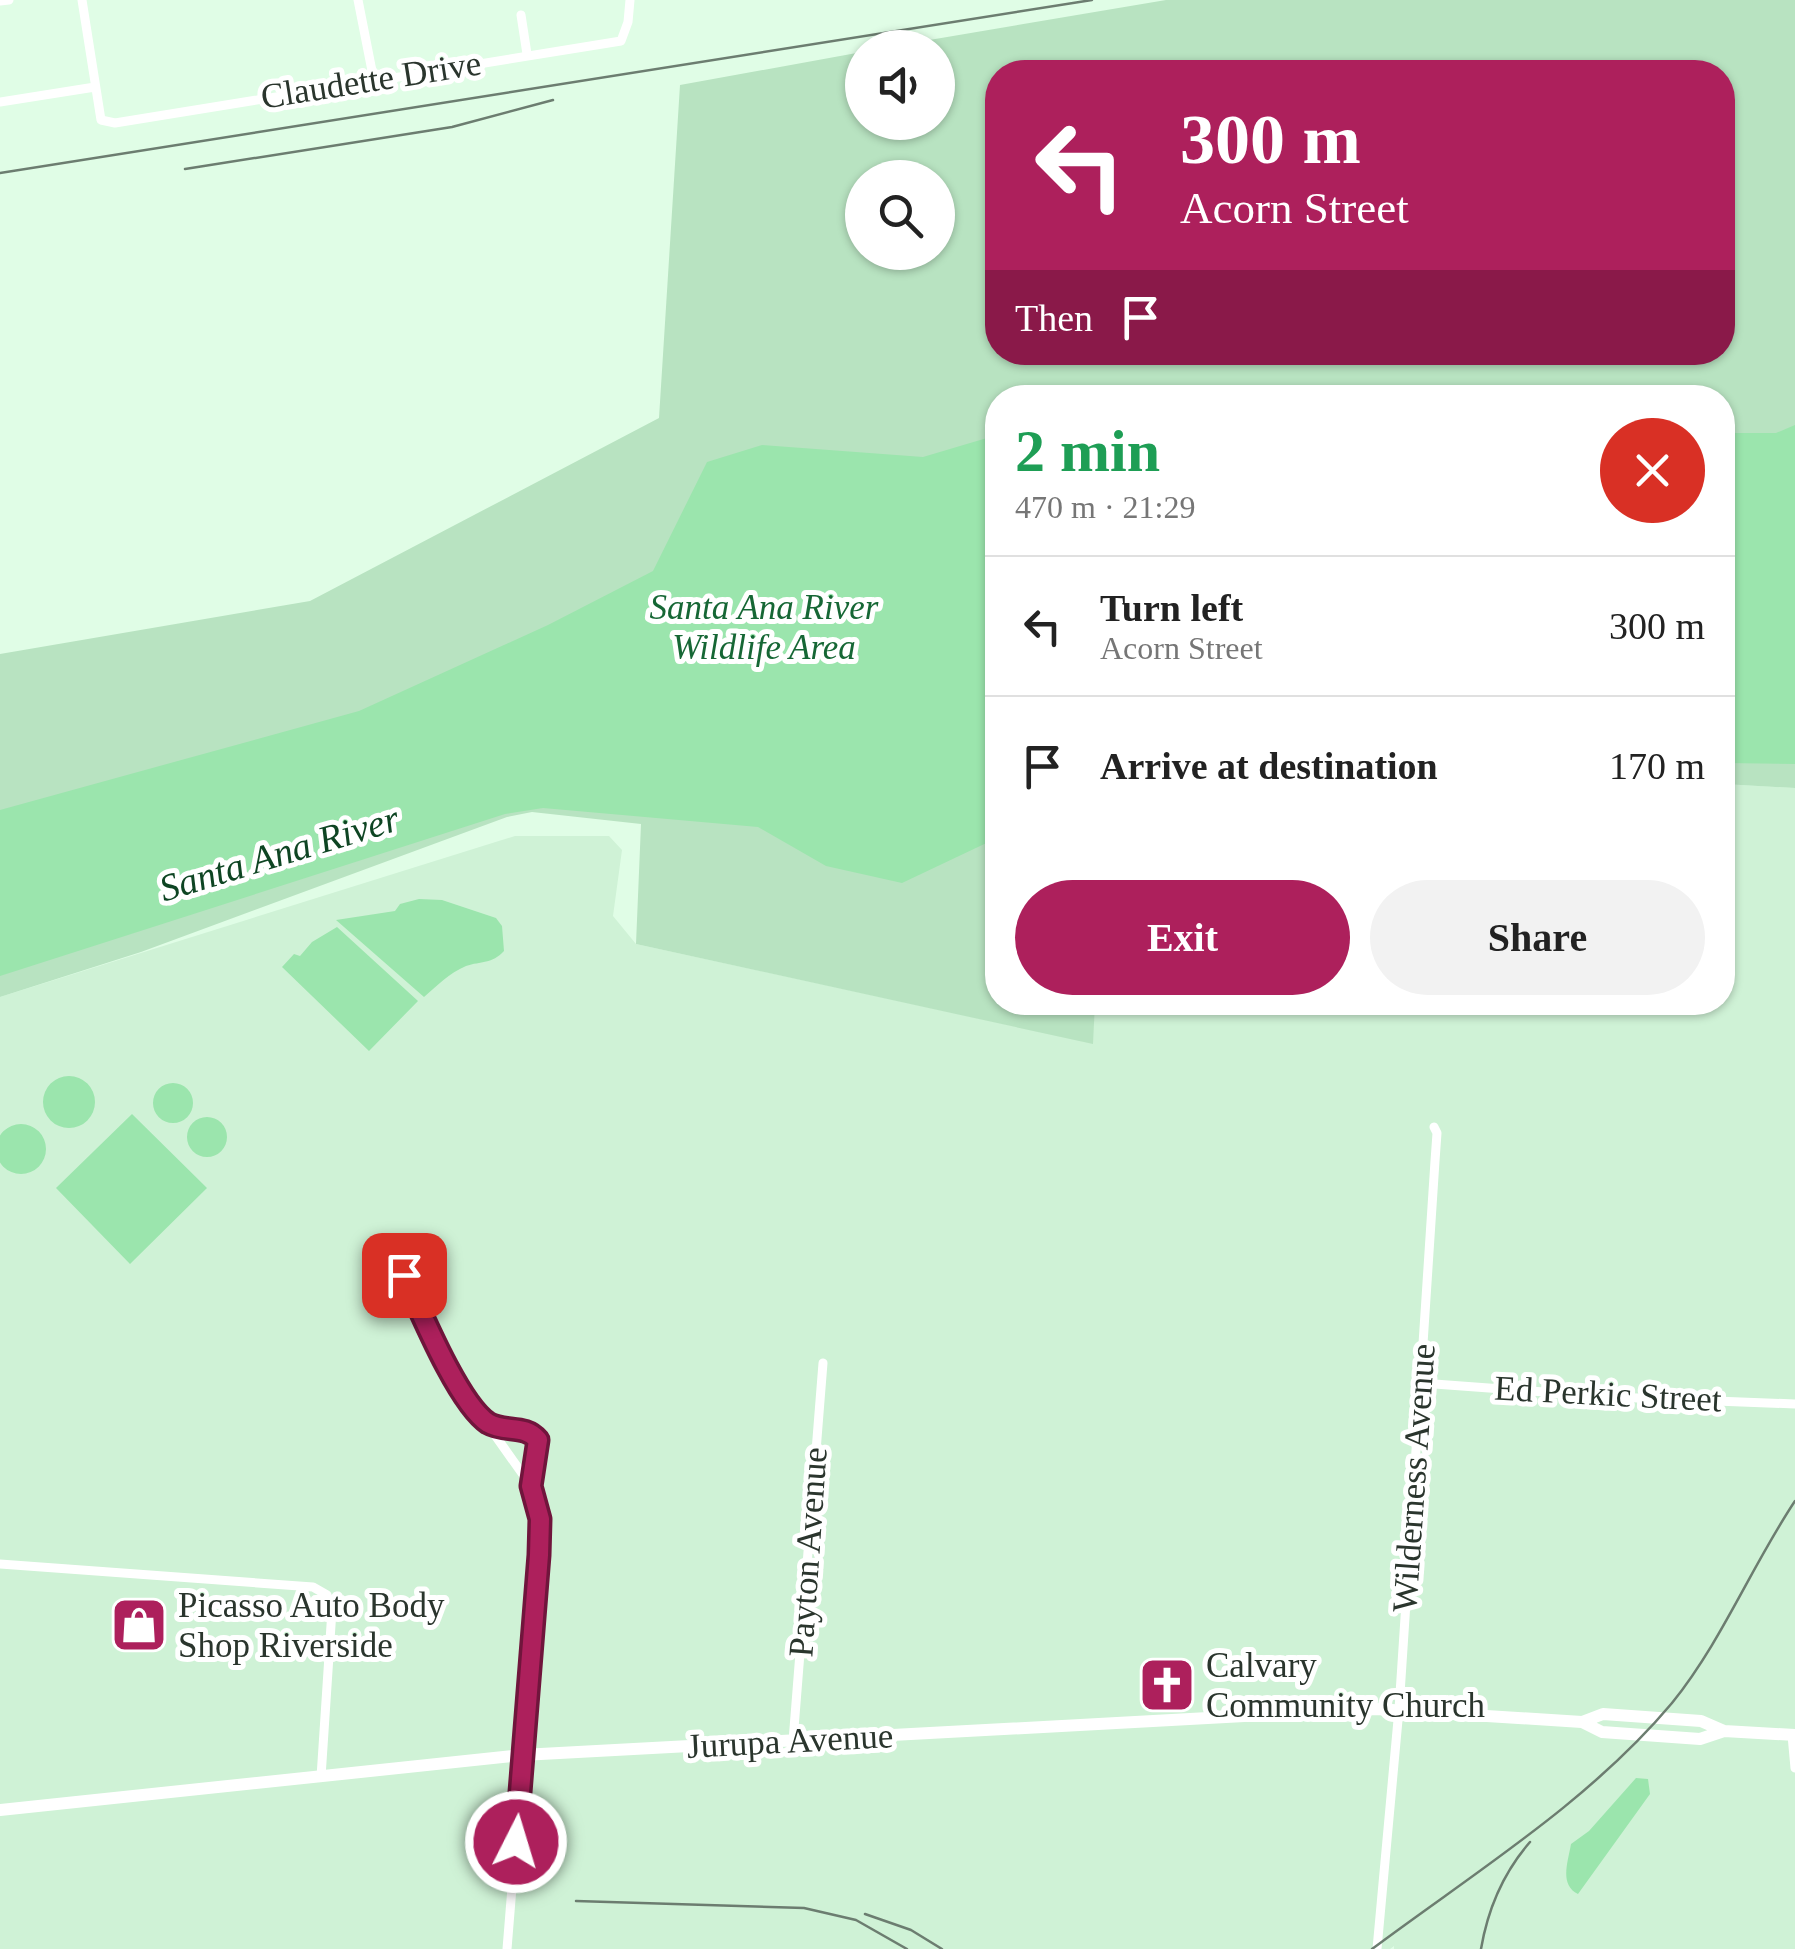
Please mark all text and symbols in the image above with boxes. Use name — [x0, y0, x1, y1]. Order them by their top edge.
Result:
map controls — [845, 30, 955, 270]
button: sound — [845, 30, 955, 140]
street label: Claudette Drive — [258, 43, 484, 117]
icon: left — [1015, 100, 1145, 230]
text: 300 m — [1180, 101, 1361, 178]
button: search — [845, 160, 955, 270]
text: Acorn Street — [1180, 183, 1409, 233]
icon: arrive — [1113, 290, 1168, 345]
text: Then — [1015, 297, 1093, 339]
text: 2 min — [1015, 418, 1160, 484]
button: close — [1600, 418, 1705, 523]
text: 470 m · 21:29 — [1015, 489, 1195, 525]
text: Turn left — [1100, 587, 1243, 629]
park label: Santa Ana River Wildlife Area — [650, 588, 879, 667]
icon: left — [1015, 599, 1070, 654]
text: 300 m — [1609, 605, 1705, 647]
text: Acorn Street — [1100, 630, 1263, 666]
icon: arrive — [1015, 739, 1070, 794]
text: Arrive at destination — [1100, 745, 1438, 787]
text: 170 m — [1609, 745, 1705, 787]
water label: Santa Ana River — [154, 797, 404, 909]
button: Exit — [1015, 880, 1350, 995]
button: Share — [1370, 880, 1705, 995]
pin — [362, 1233, 447, 1318]
icon: arrive — [377, 1248, 432, 1303]
street label: Wilderness Avenue — [1385, 1342, 1443, 1614]
street label: Ed Perkic Street — [1493, 1369, 1723, 1419]
street label: Payton Avenue — [781, 1446, 835, 1658]
place label: Picasso Auto Body Shop Riverside — [178, 1586, 445, 1665]
shop icon: Picasso Auto Body Shop Riverside — [109, 1595, 169, 1655]
place label: Calvary Community Church — [1206, 1646, 1486, 1725]
church icon: Calvary Community Church — [1137, 1655, 1197, 1715]
street label: Jurupa Avenue — [686, 1716, 894, 1766]
position arrow — [464, 1790, 568, 1894]

